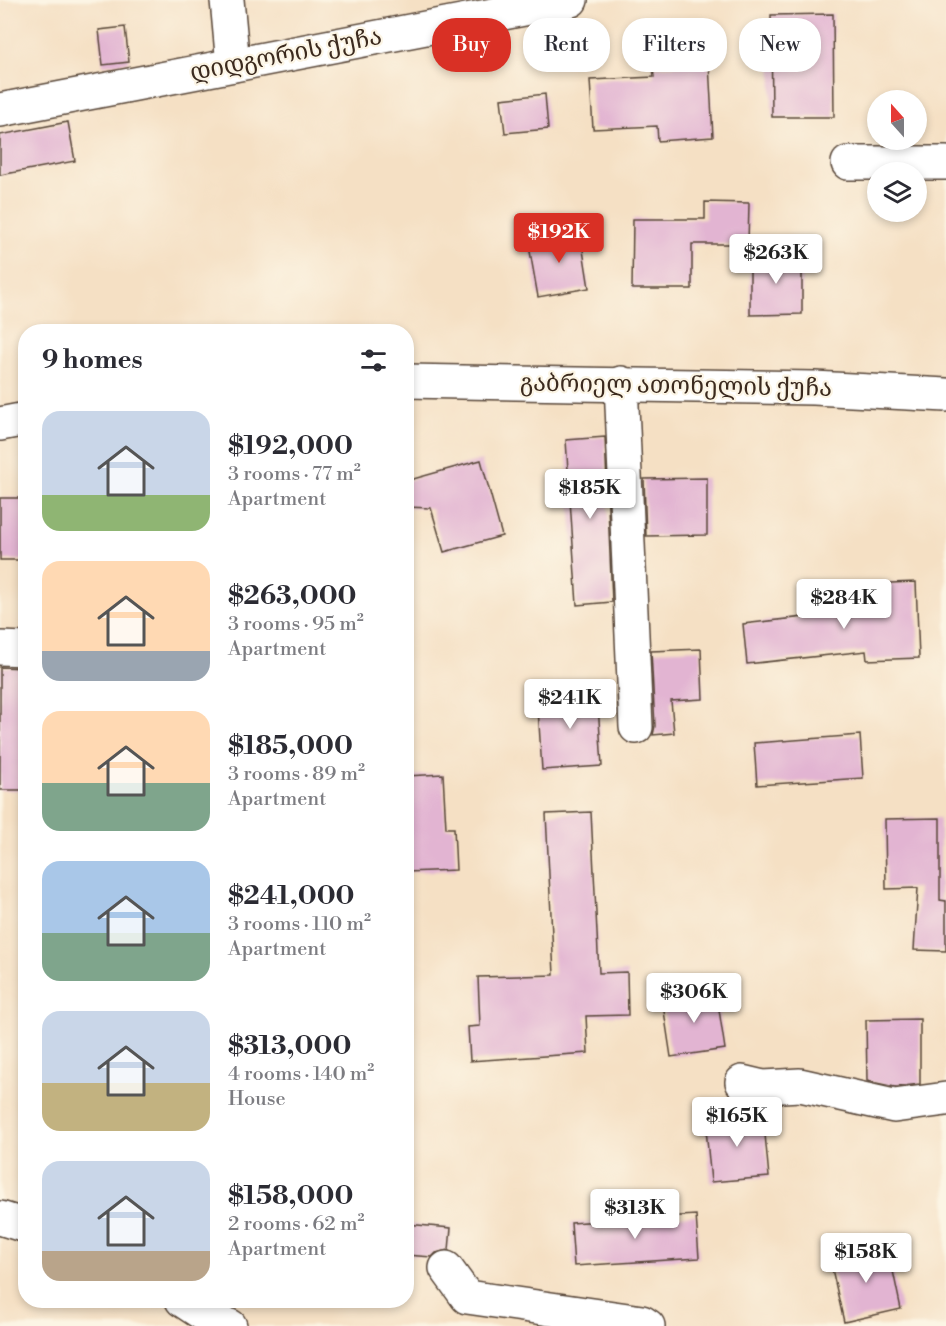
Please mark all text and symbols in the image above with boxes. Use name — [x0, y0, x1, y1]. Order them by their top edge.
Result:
chip: Buy — [432, 18, 511, 72]
chip: Rent — [523, 18, 610, 72]
chip: Filters — [622, 18, 727, 72]
chip: New — [739, 18, 821, 72]
street label: დიდგორის ქუჩა — [187, 22, 385, 88]
north arrow — [867, 90, 927, 150]
map controls — [867, 90, 927, 222]
button: layers — [867, 162, 927, 222]
pin: $192K — [517, 213, 601, 264]
text: $192K — [528, 220, 590, 245]
pin: $263K — [734, 234, 818, 285]
text: $263K — [743, 241, 809, 266]
text: 9 homes — [42, 344, 143, 376]
icon: filters — [357, 344, 390, 377]
street label: გაბრიელ ათონელის ქუჩა — [520, 368, 832, 404]
text: $192,000 — [228, 430, 353, 462]
icon: home — [90, 435, 162, 507]
text: 3 rooms · 77 m² — [228, 462, 361, 487]
pin: $185K — [548, 469, 632, 520]
text: $185K — [559, 476, 621, 501]
text: Apartment — [228, 487, 326, 512]
pin: $284K — [802, 579, 886, 630]
text: $263,000 — [228, 580, 356, 612]
icon: home — [90, 585, 162, 657]
text: $284K — [810, 586, 878, 611]
text: 3 rooms · 95 m² — [228, 612, 364, 637]
text: Apartment — [228, 637, 326, 662]
pin: $241K — [528, 679, 612, 730]
text: $241K — [538, 686, 602, 711]
text: $185,000 — [228, 730, 353, 762]
icon: home — [90, 735, 162, 807]
text: 3 rooms · 89 m² — [228, 762, 365, 787]
text: Apartment — [228, 787, 326, 812]
text: $241,000 — [228, 880, 355, 912]
icon: home — [90, 885, 162, 957]
text: 3 rooms · 110 m² — [228, 912, 371, 937]
text: Apartment — [228, 937, 326, 962]
pin: $306K — [652, 973, 736, 1024]
text: $306K — [660, 980, 728, 1005]
text: $313,000 — [228, 1030, 351, 1062]
icon: home — [90, 1035, 162, 1107]
text: 4 rooms · 140 m² — [228, 1062, 374, 1087]
text: House — [228, 1087, 286, 1112]
pin: $165K — [695, 1097, 779, 1148]
text: $165K — [706, 1104, 768, 1129]
text: $158,000 — [228, 1180, 353, 1212]
icon: home — [90, 1185, 162, 1257]
pin: $313K — [593, 1189, 677, 1240]
text: $313K — [604, 1196, 666, 1221]
text: 2 rooms · 62 m² — [228, 1212, 364, 1237]
pin: $158K — [824, 1233, 908, 1284]
text: Apartment — [228, 1237, 326, 1262]
text: $158K — [835, 1240, 897, 1265]

